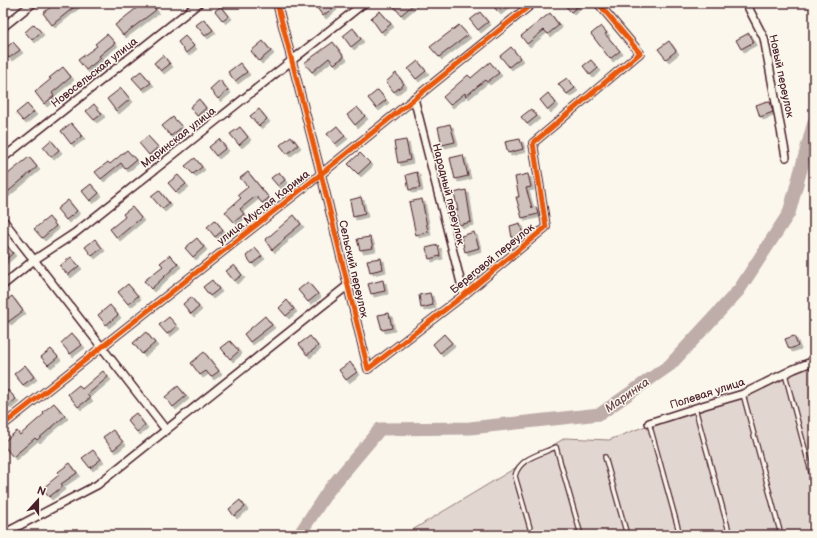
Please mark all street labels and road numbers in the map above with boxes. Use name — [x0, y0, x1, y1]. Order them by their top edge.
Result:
street label: Новый переулок — [766, 33, 797, 119]
street label: Новосельская улица — [49, 34, 140, 110]
street label: Маринская улица — [138, 104, 219, 171]
street label: Народный переулок — [430, 142, 467, 246]
street label: улица Мустая Карима — [215, 167, 312, 247]
street label: Сельский переулок — [336, 219, 371, 319]
street label: Береговой переулок — [448, 220, 537, 296]
street label: Полевая улица — [668, 375, 747, 412]

